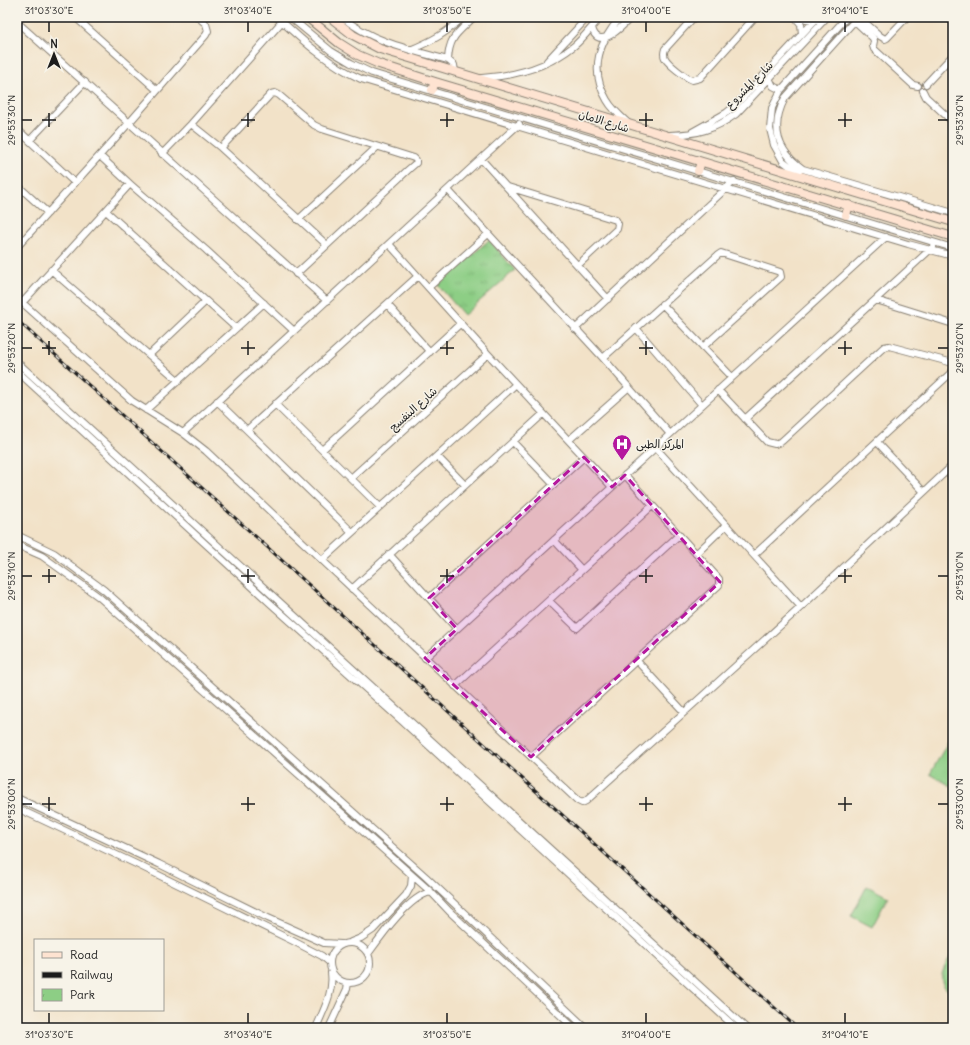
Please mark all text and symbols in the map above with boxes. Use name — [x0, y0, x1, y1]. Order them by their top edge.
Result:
text: 31°03'30"E — [25, 4, 73, 17]
text: 31°03'40"E — [224, 4, 272, 17]
text: 31°03'50"E — [423, 4, 471, 17]
text: 31°04'00"E — [621, 4, 671, 17]
text: 31°04'10"E — [822, 4, 869, 17]
north arrow — [34, 34, 74, 74]
text: N — [50, 37, 58, 51]
street label: شارع المشروع — [722, 58, 777, 113]
text: 29°53'30"N — [5, 95, 18, 145]
text: 29°53'30"N — [953, 95, 966, 145]
street label: شارع الامان — [577, 107, 631, 137]
text: 29°53'20"N — [5, 323, 18, 373]
text: 29°53'20"N — [953, 323, 966, 373]
street label: شارع البنفسج — [386, 384, 441, 436]
hospital icon: المركز الطبى — [611, 433, 633, 461]
place label: المركز الطبى — [636, 437, 684, 452]
text: 29°53'10"N — [5, 552, 18, 600]
text: 29°53'10"N — [953, 552, 966, 600]
text: 29°53'00"N — [5, 778, 18, 830]
text: 29°53'00"N — [953, 778, 966, 830]
legend — [34, 939, 164, 1011]
text: Road — [70, 947, 98, 962]
text: Railway — [70, 967, 113, 982]
text: Park — [70, 987, 95, 1002]
text: 31°03'30"E — [25, 1028, 73, 1041]
text: 31°03'40"E — [224, 1028, 272, 1041]
text: 31°03'50"E — [423, 1028, 471, 1041]
text: 31°04'00"E — [621, 1028, 671, 1041]
text: 31°04'10"E — [822, 1028, 869, 1041]

